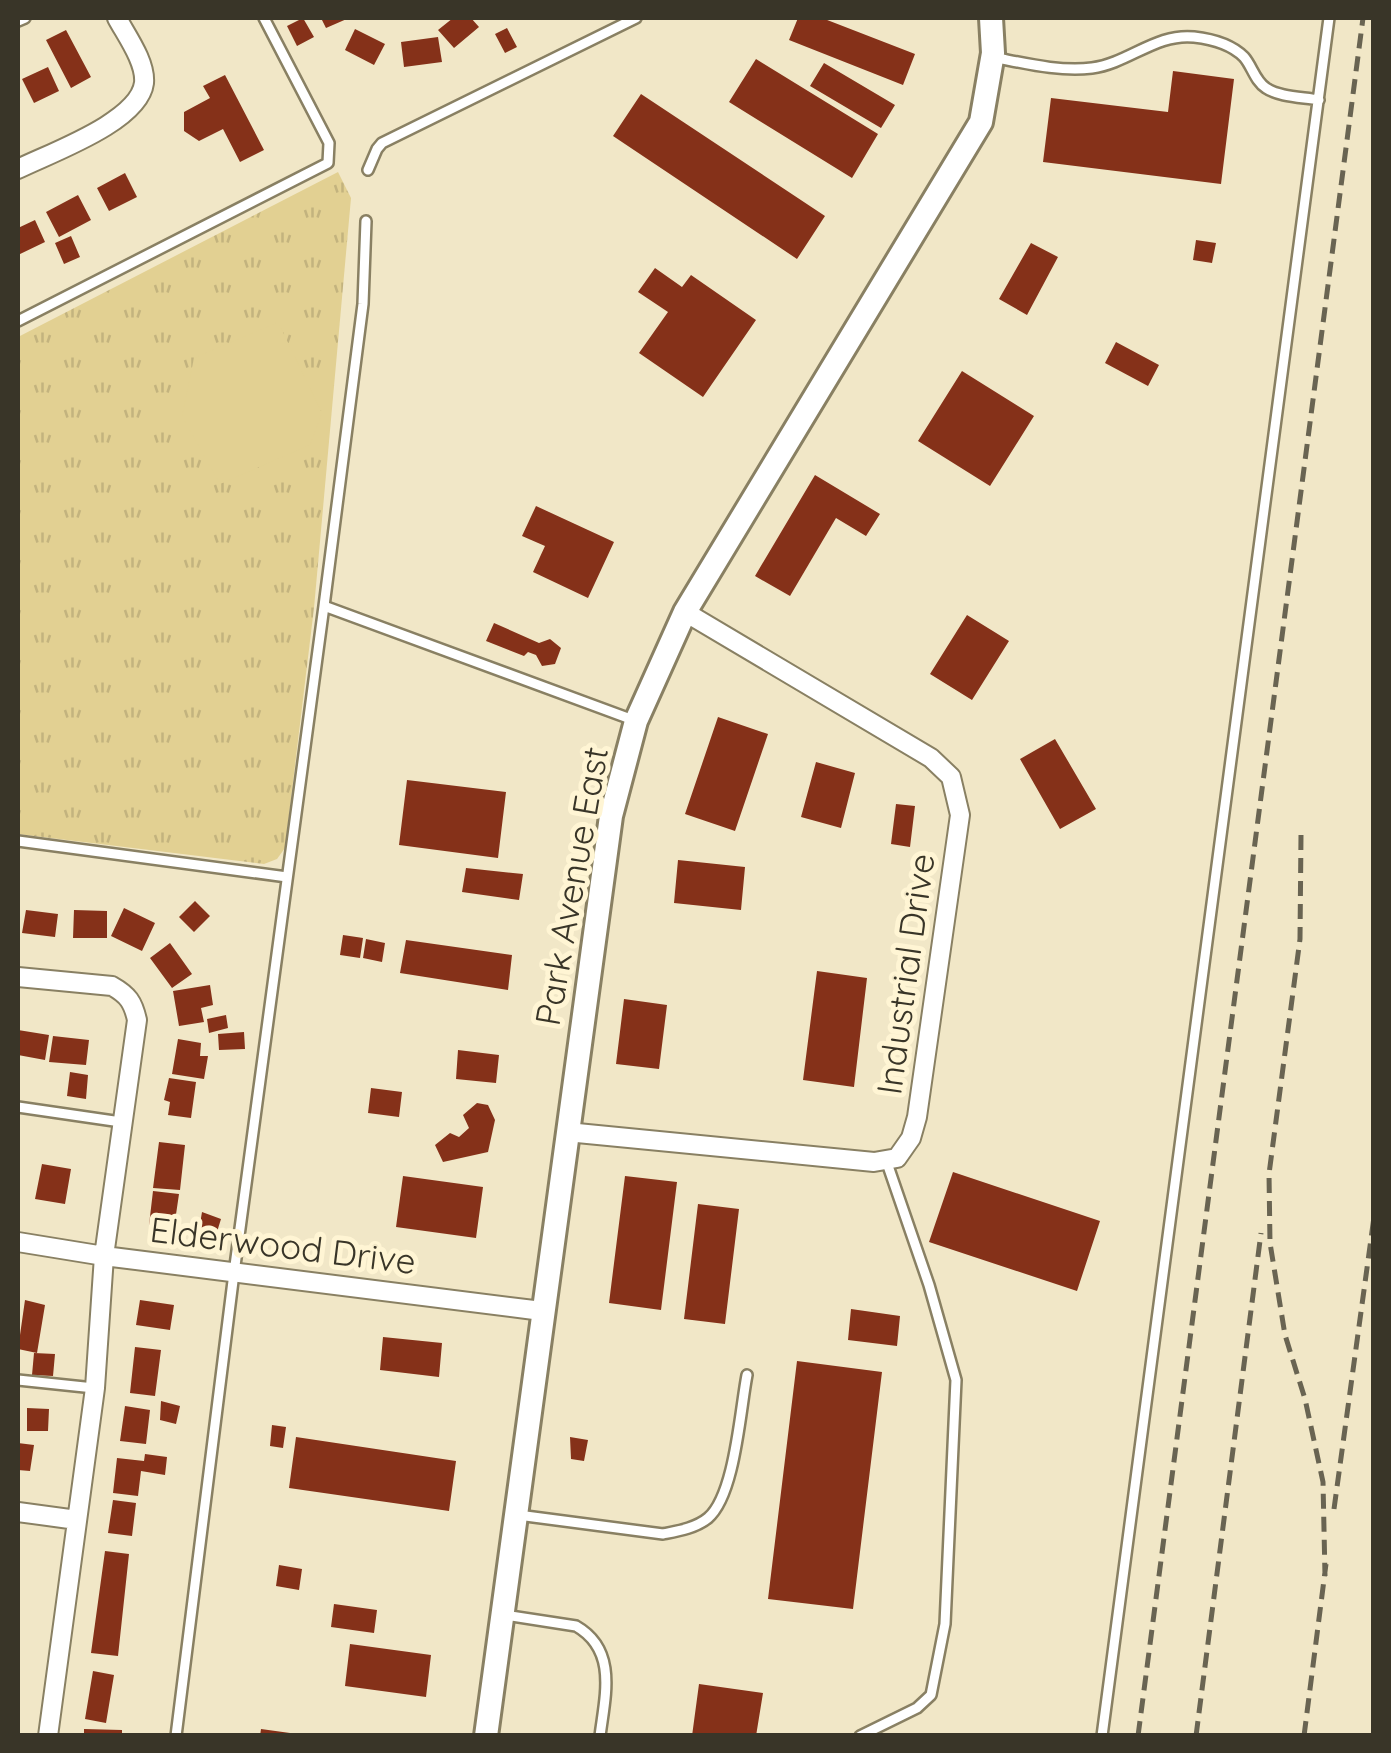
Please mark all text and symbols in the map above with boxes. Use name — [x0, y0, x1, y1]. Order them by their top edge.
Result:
street label: Park Avenue East — [525, 743, 617, 1029]
street label: Industrial Drive — [866, 851, 944, 1097]
street label: Elderwood Drive — [148, 1207, 418, 1283]

